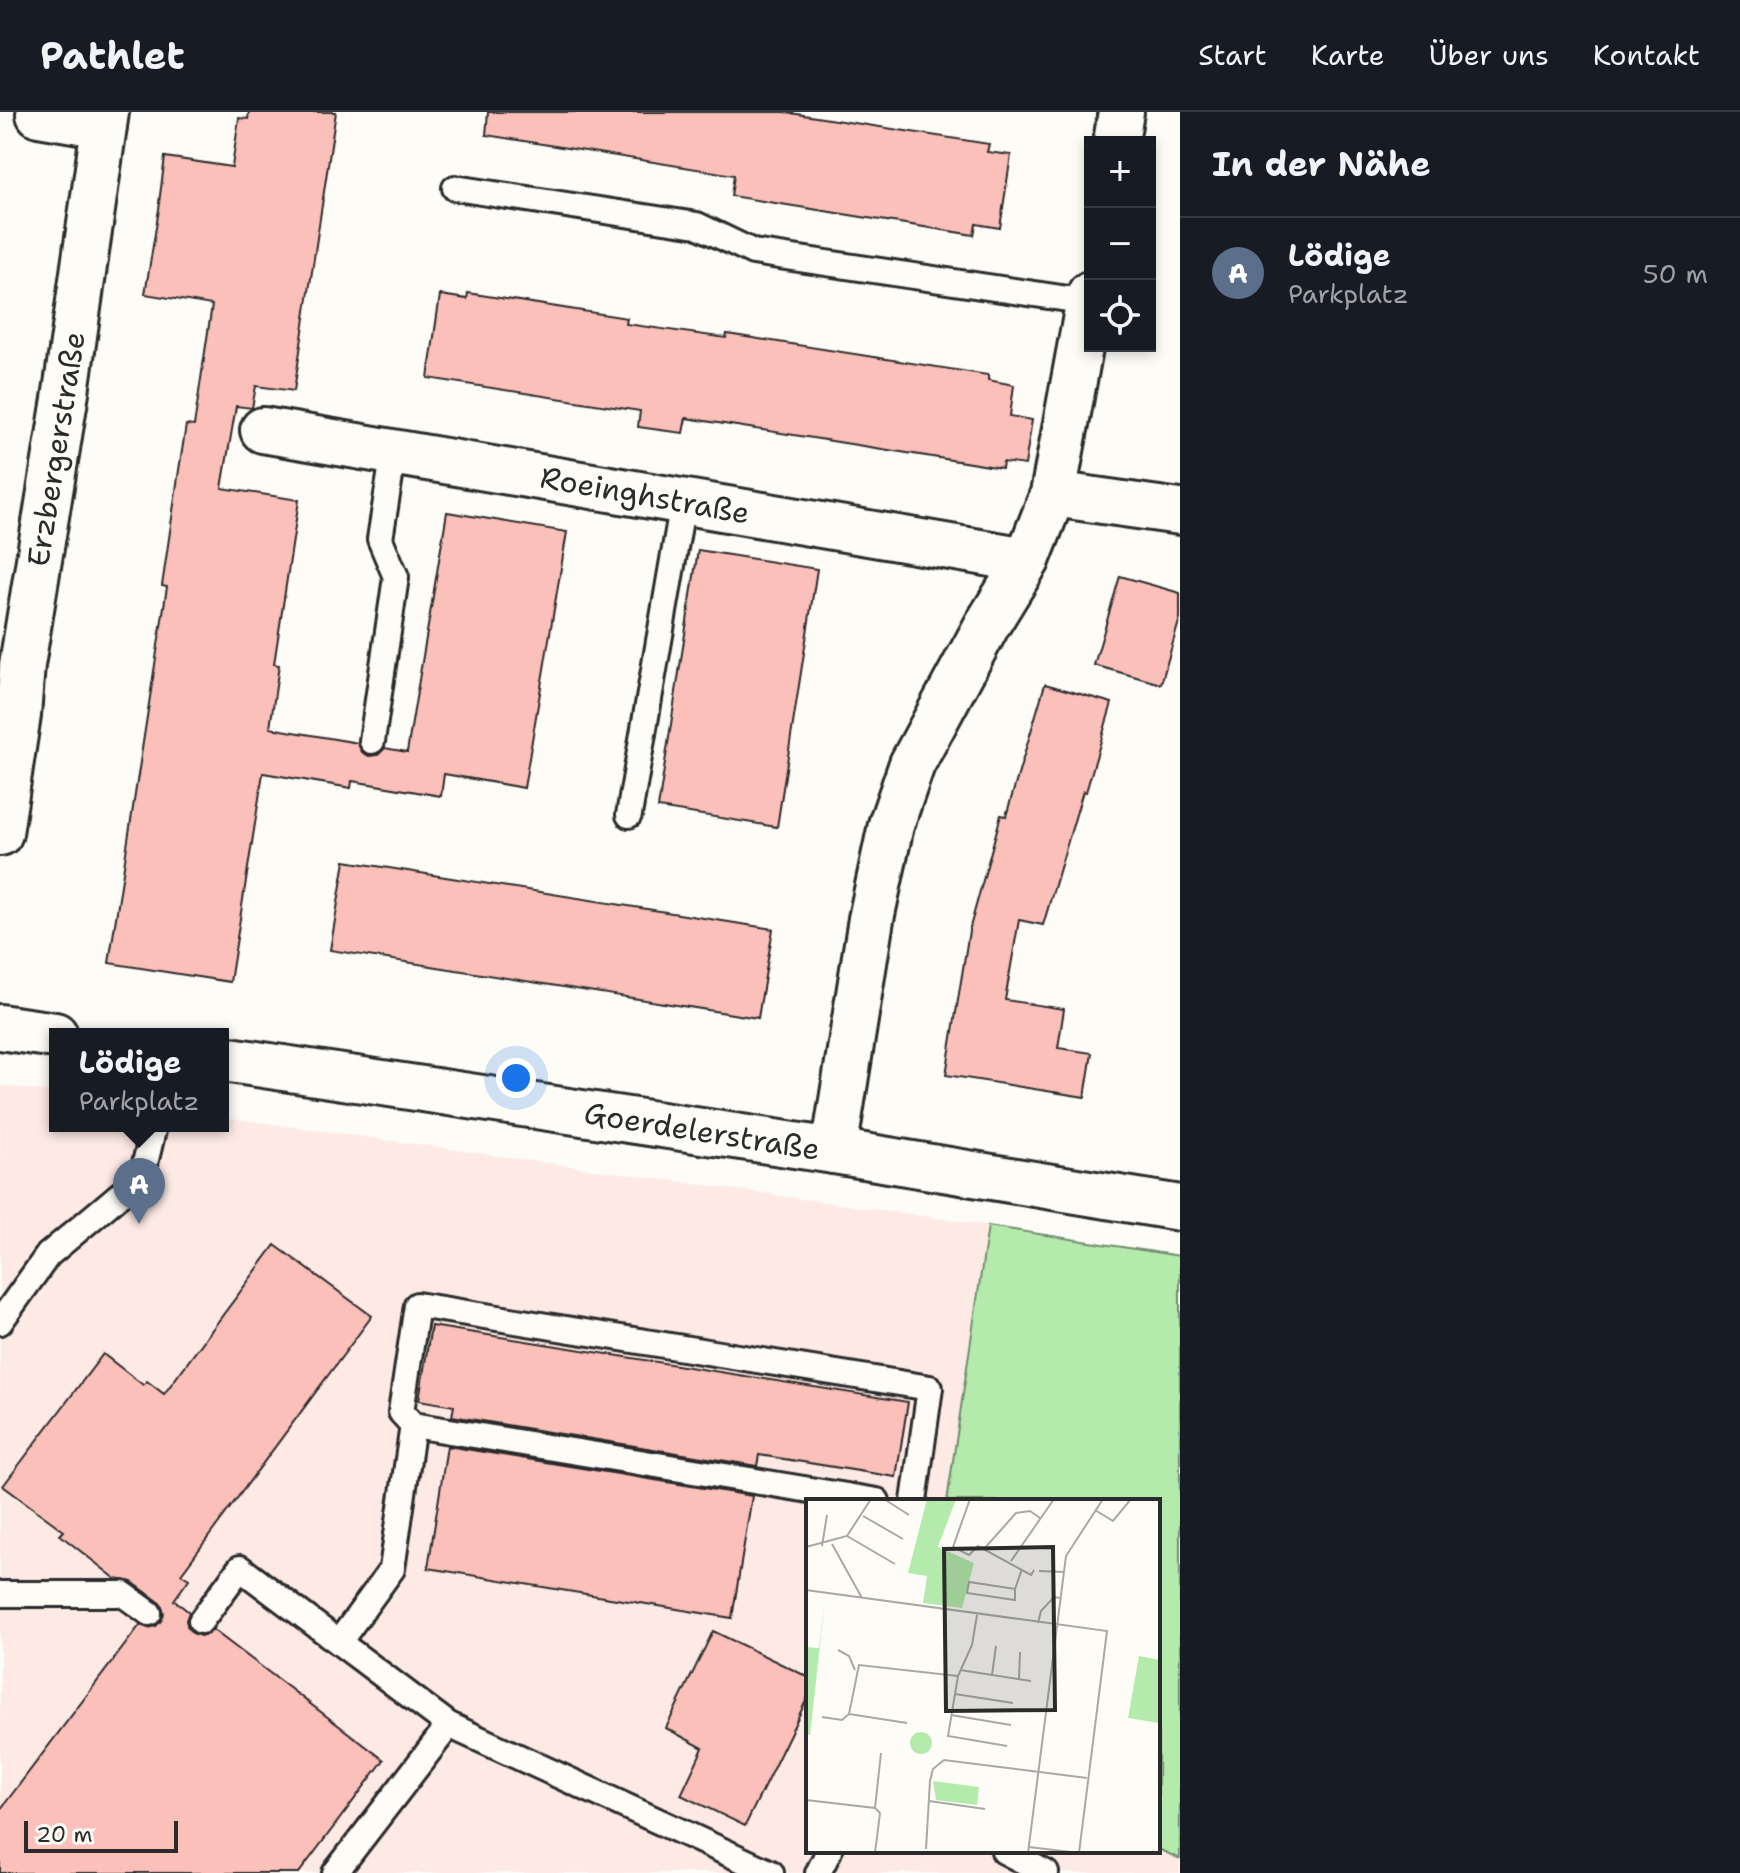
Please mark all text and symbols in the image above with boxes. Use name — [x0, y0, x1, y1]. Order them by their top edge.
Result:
text: Pathlet — [40, 30, 185, 81]
text: Start — [1198, 36, 1267, 74]
text: Karte — [1311, 36, 1385, 74]
text: Über uns — [1429, 36, 1549, 74]
text: Kontakt — [1593, 36, 1700, 74]
map controls — [1084, 136, 1156, 352]
button: + — [1084, 136, 1156, 208]
text: In der Nähe — [1212, 141, 1431, 187]
button: − — [1084, 208, 1156, 280]
text: Lödige — [1288, 235, 1391, 276]
text: A — [1228, 256, 1248, 291]
text: 50 m — [1643, 256, 1708, 291]
text: Parkplatz — [1288, 276, 1408, 311]
button: locate — [1084, 280, 1156, 352]
street label: Erzbergerstraße — [17, 329, 95, 569]
street label: Roeinghstraße — [537, 456, 753, 534]
popup — [49, 1028, 229, 1132]
text: Lödige — [79, 1042, 182, 1083]
your location — [496, 1058, 536, 1098]
text: Parkplatz — [79, 1083, 199, 1118]
street label: Goerdelerstraße — [581, 1092, 823, 1170]
pin: A — [113, 1158, 165, 1224]
inset map — [806, 1499, 1160, 1853]
scale bar — [24, 1817, 178, 1853]
text: 20 m — [36, 1820, 93, 1849]

